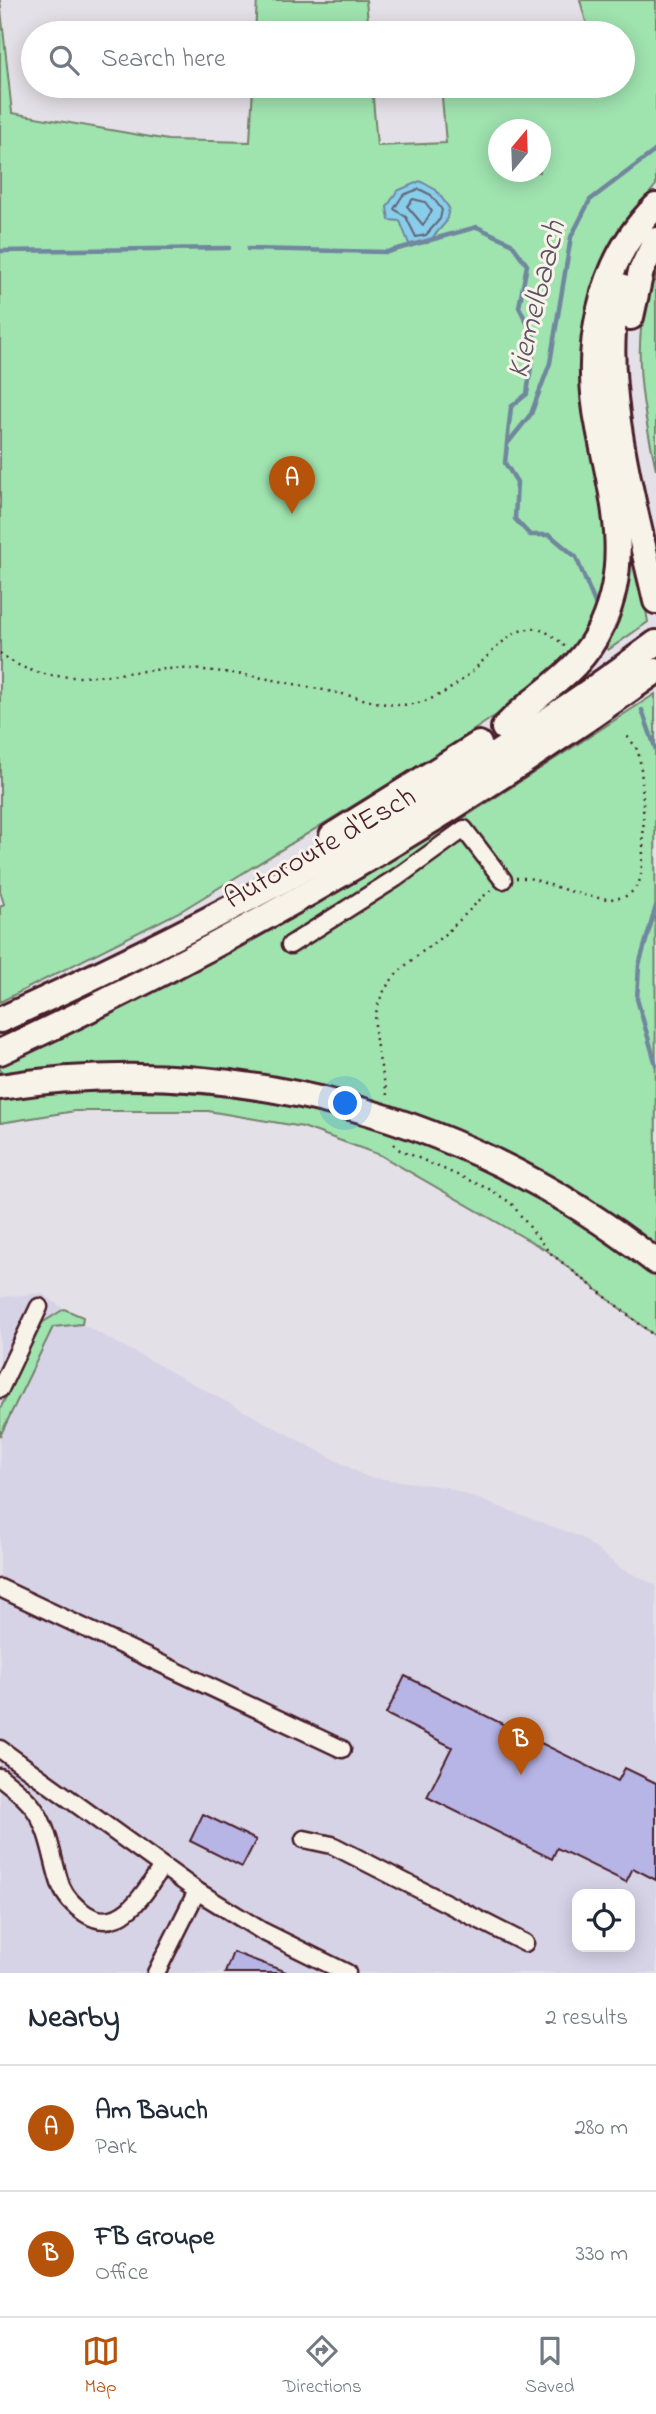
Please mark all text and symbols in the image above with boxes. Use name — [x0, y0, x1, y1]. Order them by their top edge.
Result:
search box — [21, 21, 635, 98]
icon: search — [45, 41, 83, 79]
text: Search here — [101, 41, 226, 79]
north arrow — [488, 119, 551, 182]
water label: Kiemelbaach — [496, 215, 580, 384]
pin: A — [269, 456, 315, 514]
street label: Autoroute d'Esch — [217, 776, 425, 922]
your location — [328, 1086, 362, 1120]
pin: B — [498, 1717, 544, 1775]
map controls — [572, 1889, 635, 1952]
button: locate — [572, 1889, 635, 1952]
text: Nearby — [28, 1997, 120, 2041]
text: 2 results — [545, 2002, 628, 2035]
text: Am Bauch — [95, 2093, 208, 2131]
text: A — [44, 2112, 58, 2145]
text: 280 m — [574, 2112, 628, 2145]
text: Park — [95, 2131, 137, 2164]
text: FB Groupe — [95, 2219, 214, 2257]
text: B — [43, 2238, 59, 2271]
text: 330 m — [575, 2238, 628, 2271]
text: Office — [95, 2257, 148, 2290]
tab: Map — [82, 2332, 120, 2401]
tab: Directions — [283, 2332, 362, 2401]
tab: Saved — [525, 2332, 574, 2401]

